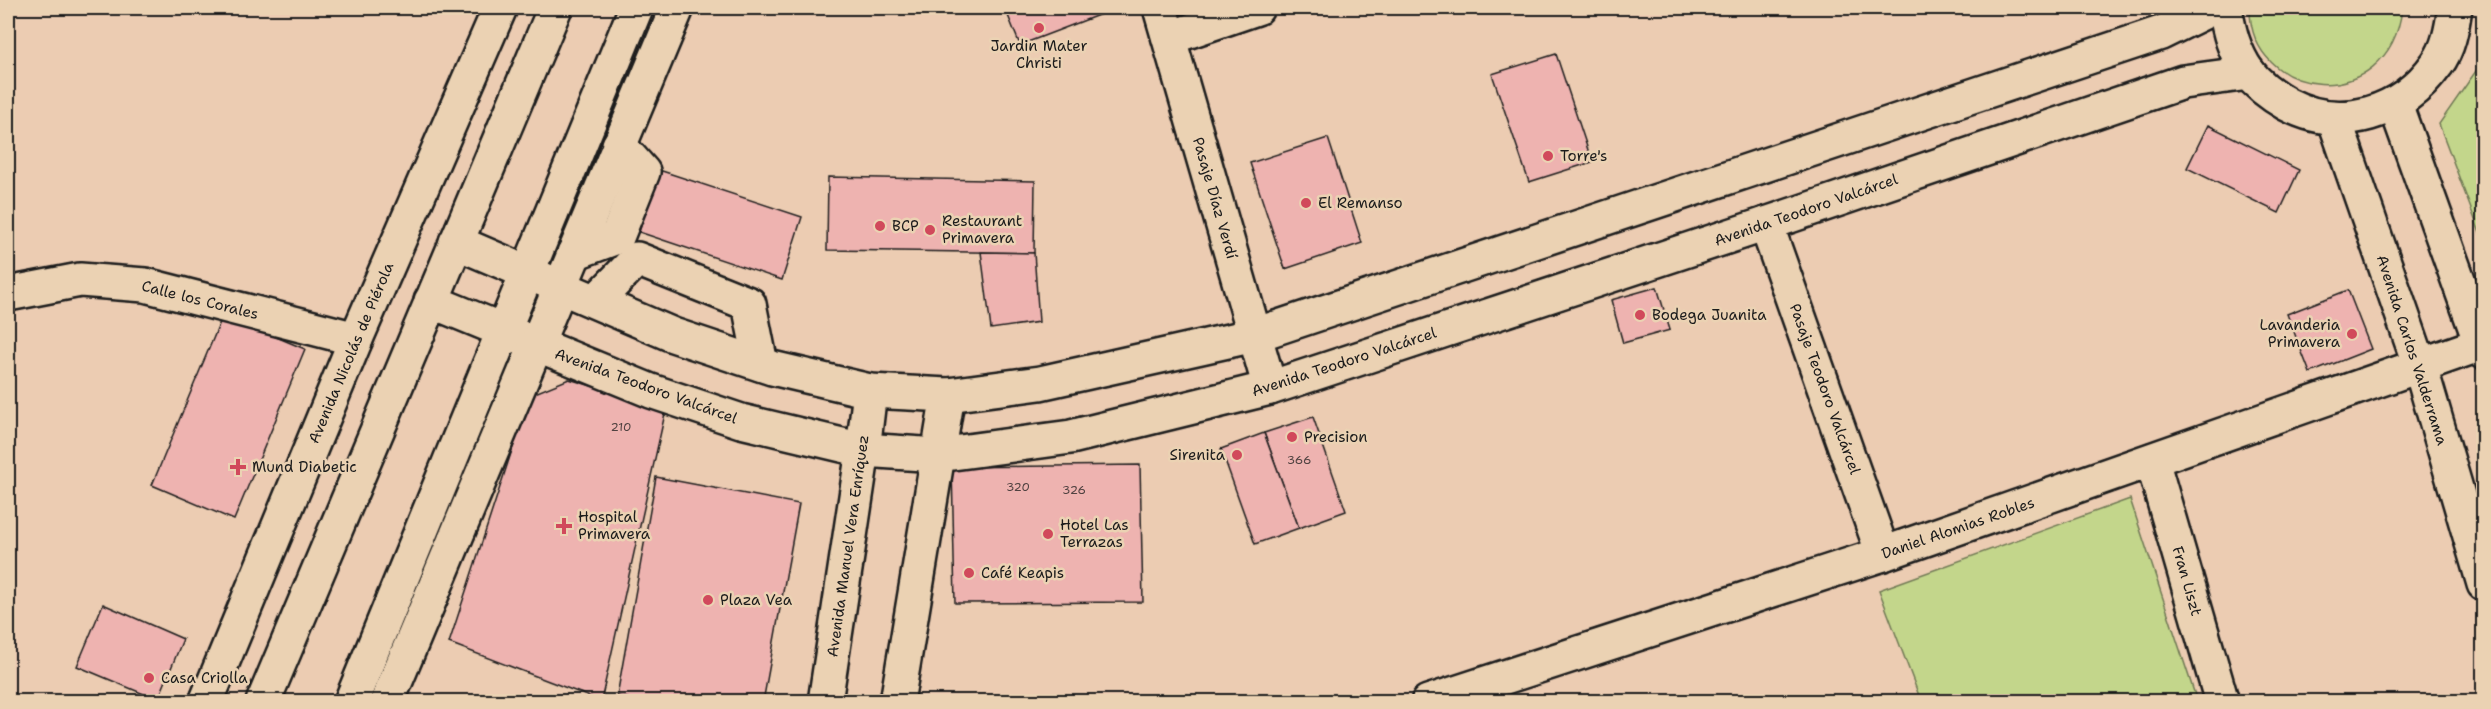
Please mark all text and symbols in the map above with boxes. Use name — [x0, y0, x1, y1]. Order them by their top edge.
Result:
marker: Jardin Mater Christi — [1032, 21, 1046, 35]
place label: Jardin Mater Christi — [990, 36, 1088, 73]
street label: Pasaje Díaz Verdí — [1188, 135, 1242, 262]
place label: Torre's — [1560, 146, 1607, 166]
marker: Torre's — [1541, 149, 1555, 163]
street label: Avenida Teodoro Valcárcel — [1712, 169, 1901, 251]
place label: El Remanso — [1318, 193, 1403, 213]
marker: El Remanso — [1299, 196, 1313, 210]
place label: Restaurant Primavera — [942, 211, 1022, 248]
place label: BCP — [892, 216, 919, 236]
marker: BCP — [873, 219, 887, 233]
marker: Restaurant Primavera — [923, 223, 937, 237]
street label: Avenida Carlos Valderrama — [2372, 252, 2452, 448]
street label: Avenida Nicolás de Piérola — [304, 259, 399, 447]
street label: Calle los Corales — [139, 276, 261, 324]
street label: Pasaje Teodoro Valcárcel — [1785, 301, 1865, 478]
place label: Bodega Juanita — [1652, 305, 1767, 325]
marker: Bodega Juanita — [1633, 308, 1647, 322]
place label: Lavanderia Primavera — [2259, 315, 2341, 352]
street label: Avenida Teodoro Valcárcel — [1249, 323, 1439, 401]
marker: Lavanderia Primavera — [2345, 327, 2359, 341]
street label: Avenida Teodoro Valcárcel — [552, 344, 740, 429]
house number: 210 — [611, 419, 631, 435]
place label: Precision — [1304, 427, 1368, 447]
marker: Precision — [1285, 430, 1299, 444]
street label: Avenida Manuel Vera Enríquez — [823, 434, 873, 658]
place label: Sirenita — [1169, 445, 1226, 465]
marker: Sirenita — [1230, 448, 1244, 462]
house number: 366 — [1287, 452, 1311, 468]
place label: Mund Diabetic — [252, 457, 357, 477]
marker: Mund Diabetic — [229, 458, 247, 476]
house number: 320 — [1006, 479, 1030, 495]
house number: 326 — [1062, 482, 1086, 498]
street label: Daniel Alomias Robles — [1879, 492, 2037, 564]
place label: Hospital Primavera — [578, 507, 651, 544]
place label: Hotel Las Terrazas — [1060, 515, 1129, 552]
marker: Hospital Primavera — [555, 517, 573, 535]
marker: Hotel Las Terrazas — [1041, 527, 1055, 541]
street label: Fran Liszt — [2168, 544, 2206, 618]
place label: Café Keapis — [981, 563, 1064, 583]
marker: Café Keapis — [962, 566, 976, 580]
place label: Plaza Vea — [720, 590, 793, 610]
marker: Plaza Vea — [701, 593, 715, 607]
place label: Casa Criolla — [161, 668, 248, 688]
marker: Casa Criolla — [142, 671, 156, 685]

